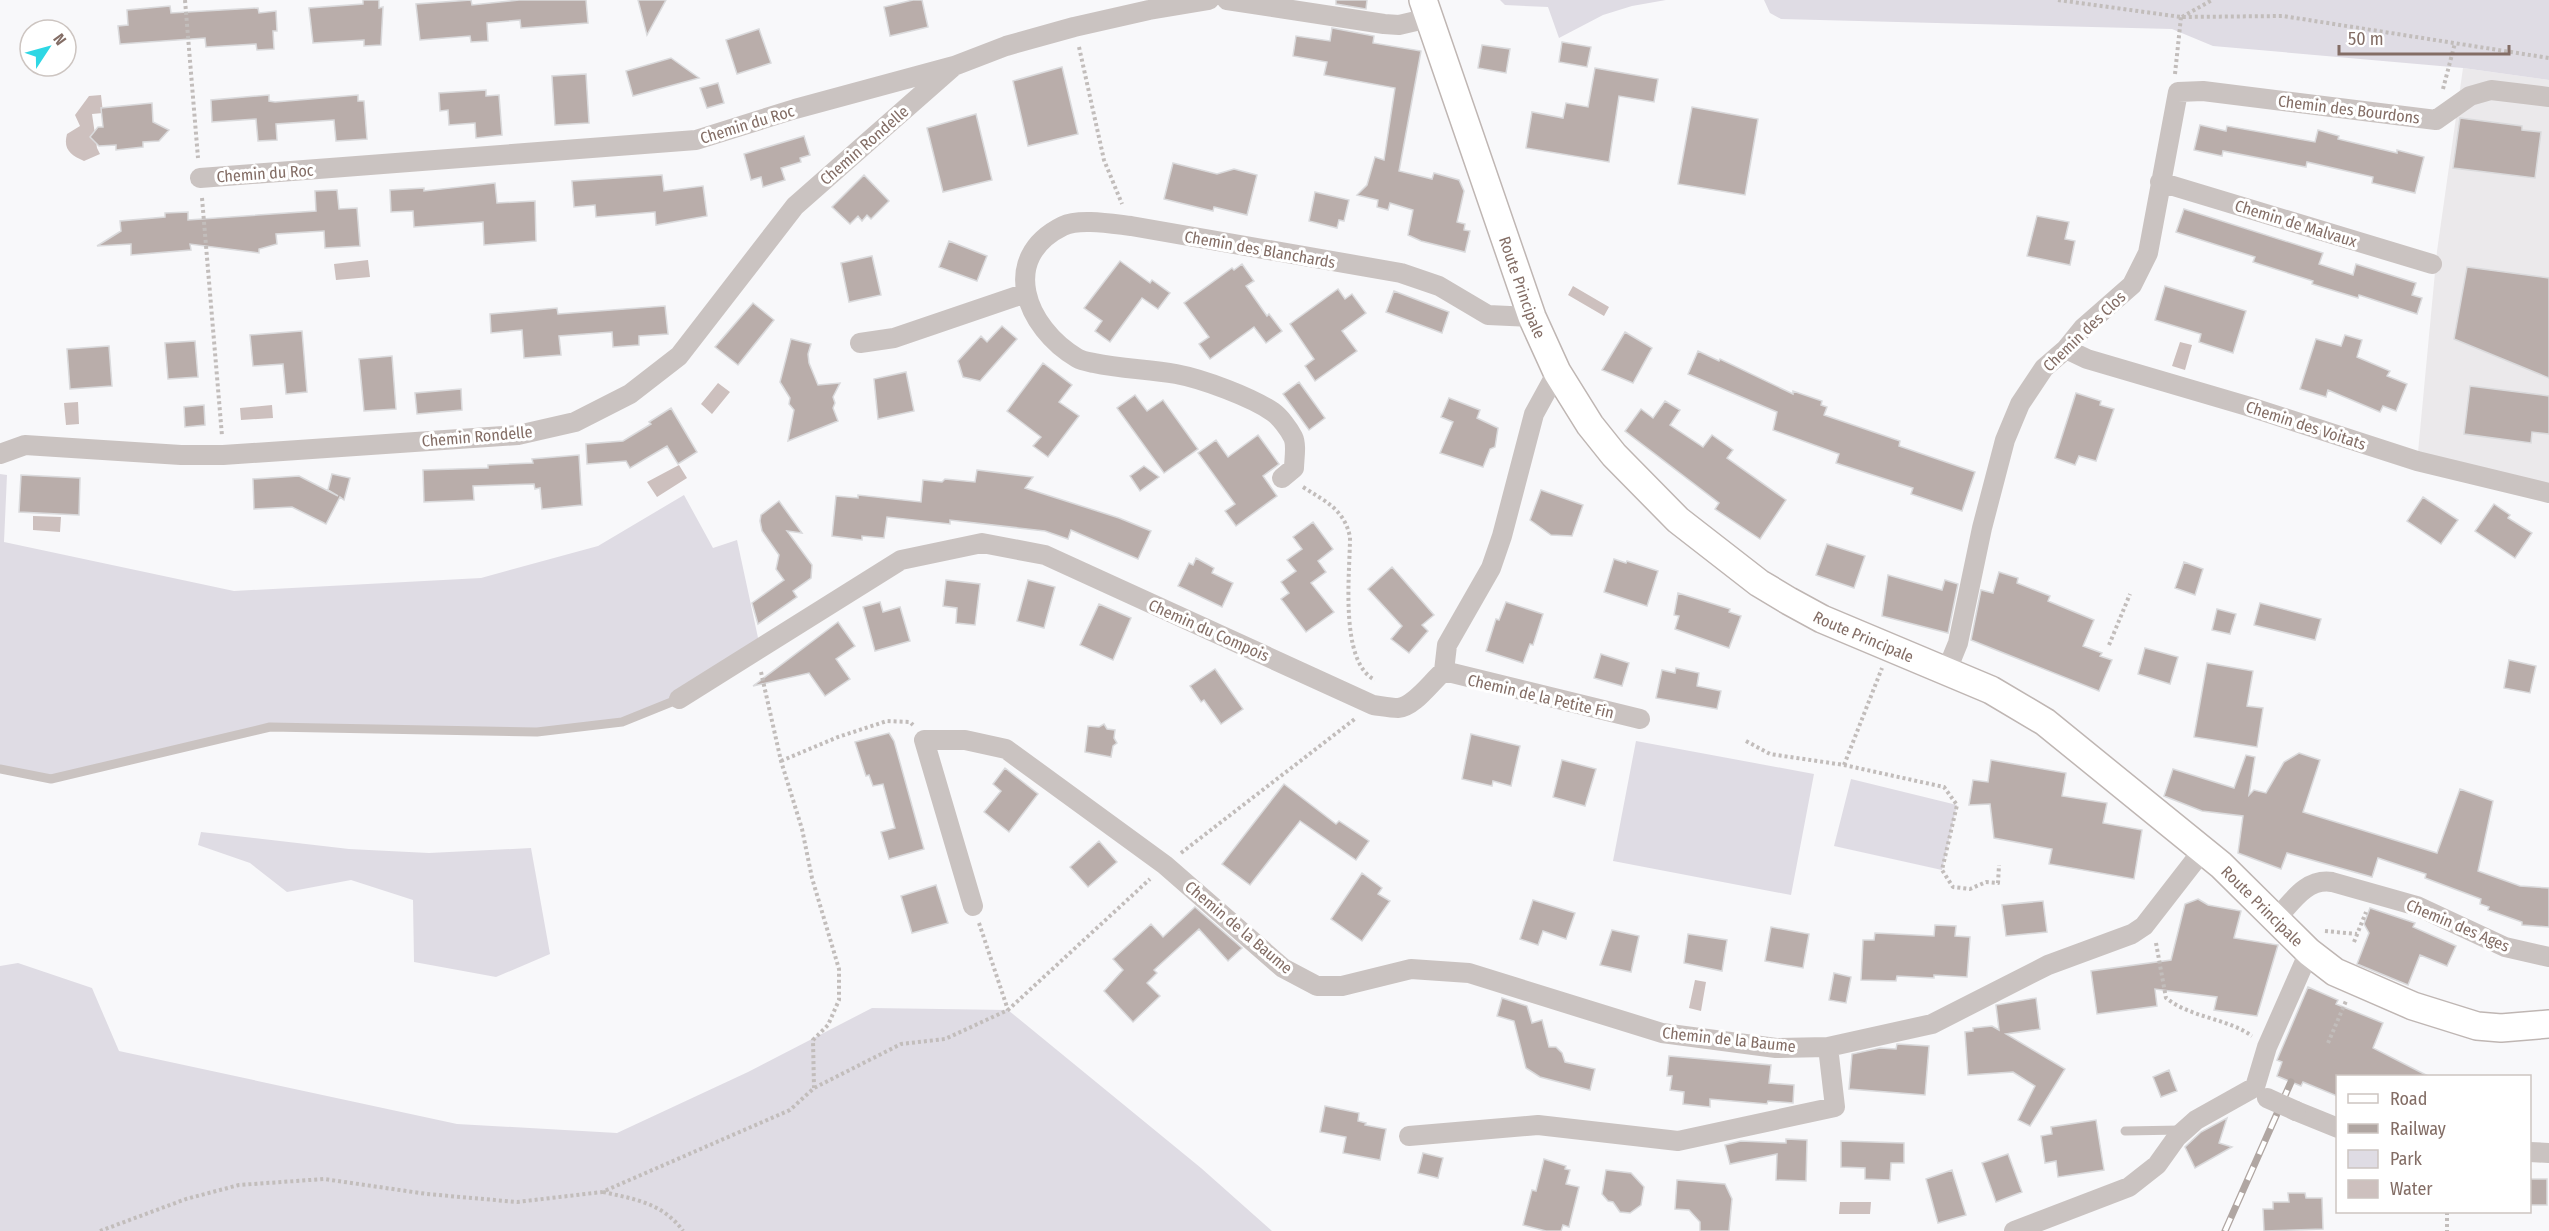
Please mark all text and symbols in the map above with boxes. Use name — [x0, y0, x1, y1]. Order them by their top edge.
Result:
north arrow — [18, 18, 78, 78]
scale bar — [2339, 18, 2508, 56]
text: 50 m — [2348, 28, 2384, 50]
text: N — [49, 30, 70, 49]
street label: Chemin des Bourdons — [2277, 91, 2421, 128]
street label: Chemin du Roc — [698, 101, 797, 148]
street label: Chemin Rondelle — [816, 102, 912, 189]
street label: Chemin du Roc — [216, 161, 314, 186]
street label: Chemin de Malvaux — [2233, 196, 2359, 251]
street label: Chemin des Blanchards — [1183, 227, 1337, 272]
street label: Route Principale — [1495, 234, 1549, 342]
street label: Chemin des Clos — [2039, 287, 2130, 375]
street label: Chemin des Voitats — [2243, 397, 2368, 454]
street label: Chemin Rondelle — [421, 422, 533, 451]
street label: Chemin du Compois — [1146, 595, 1272, 666]
street label: Route Principale — [1810, 607, 1917, 666]
street label: Chemin de la Petite Fin — [1466, 670, 1616, 723]
street label: Route Principale — [2217, 862, 2307, 951]
street label: Chemin de la Baume — [1181, 877, 1296, 978]
street label: Chemin des Ages — [2403, 895, 2512, 956]
street label: Chemin de la Baume — [1661, 1023, 1797, 1056]
legend — [2336, 1075, 2531, 1213]
text: Road — [2390, 1088, 2427, 1110]
text: Railway — [2390, 1118, 2446, 1140]
text: Park — [2390, 1148, 2423, 1170]
text: Water — [2390, 1178, 2433, 1200]

